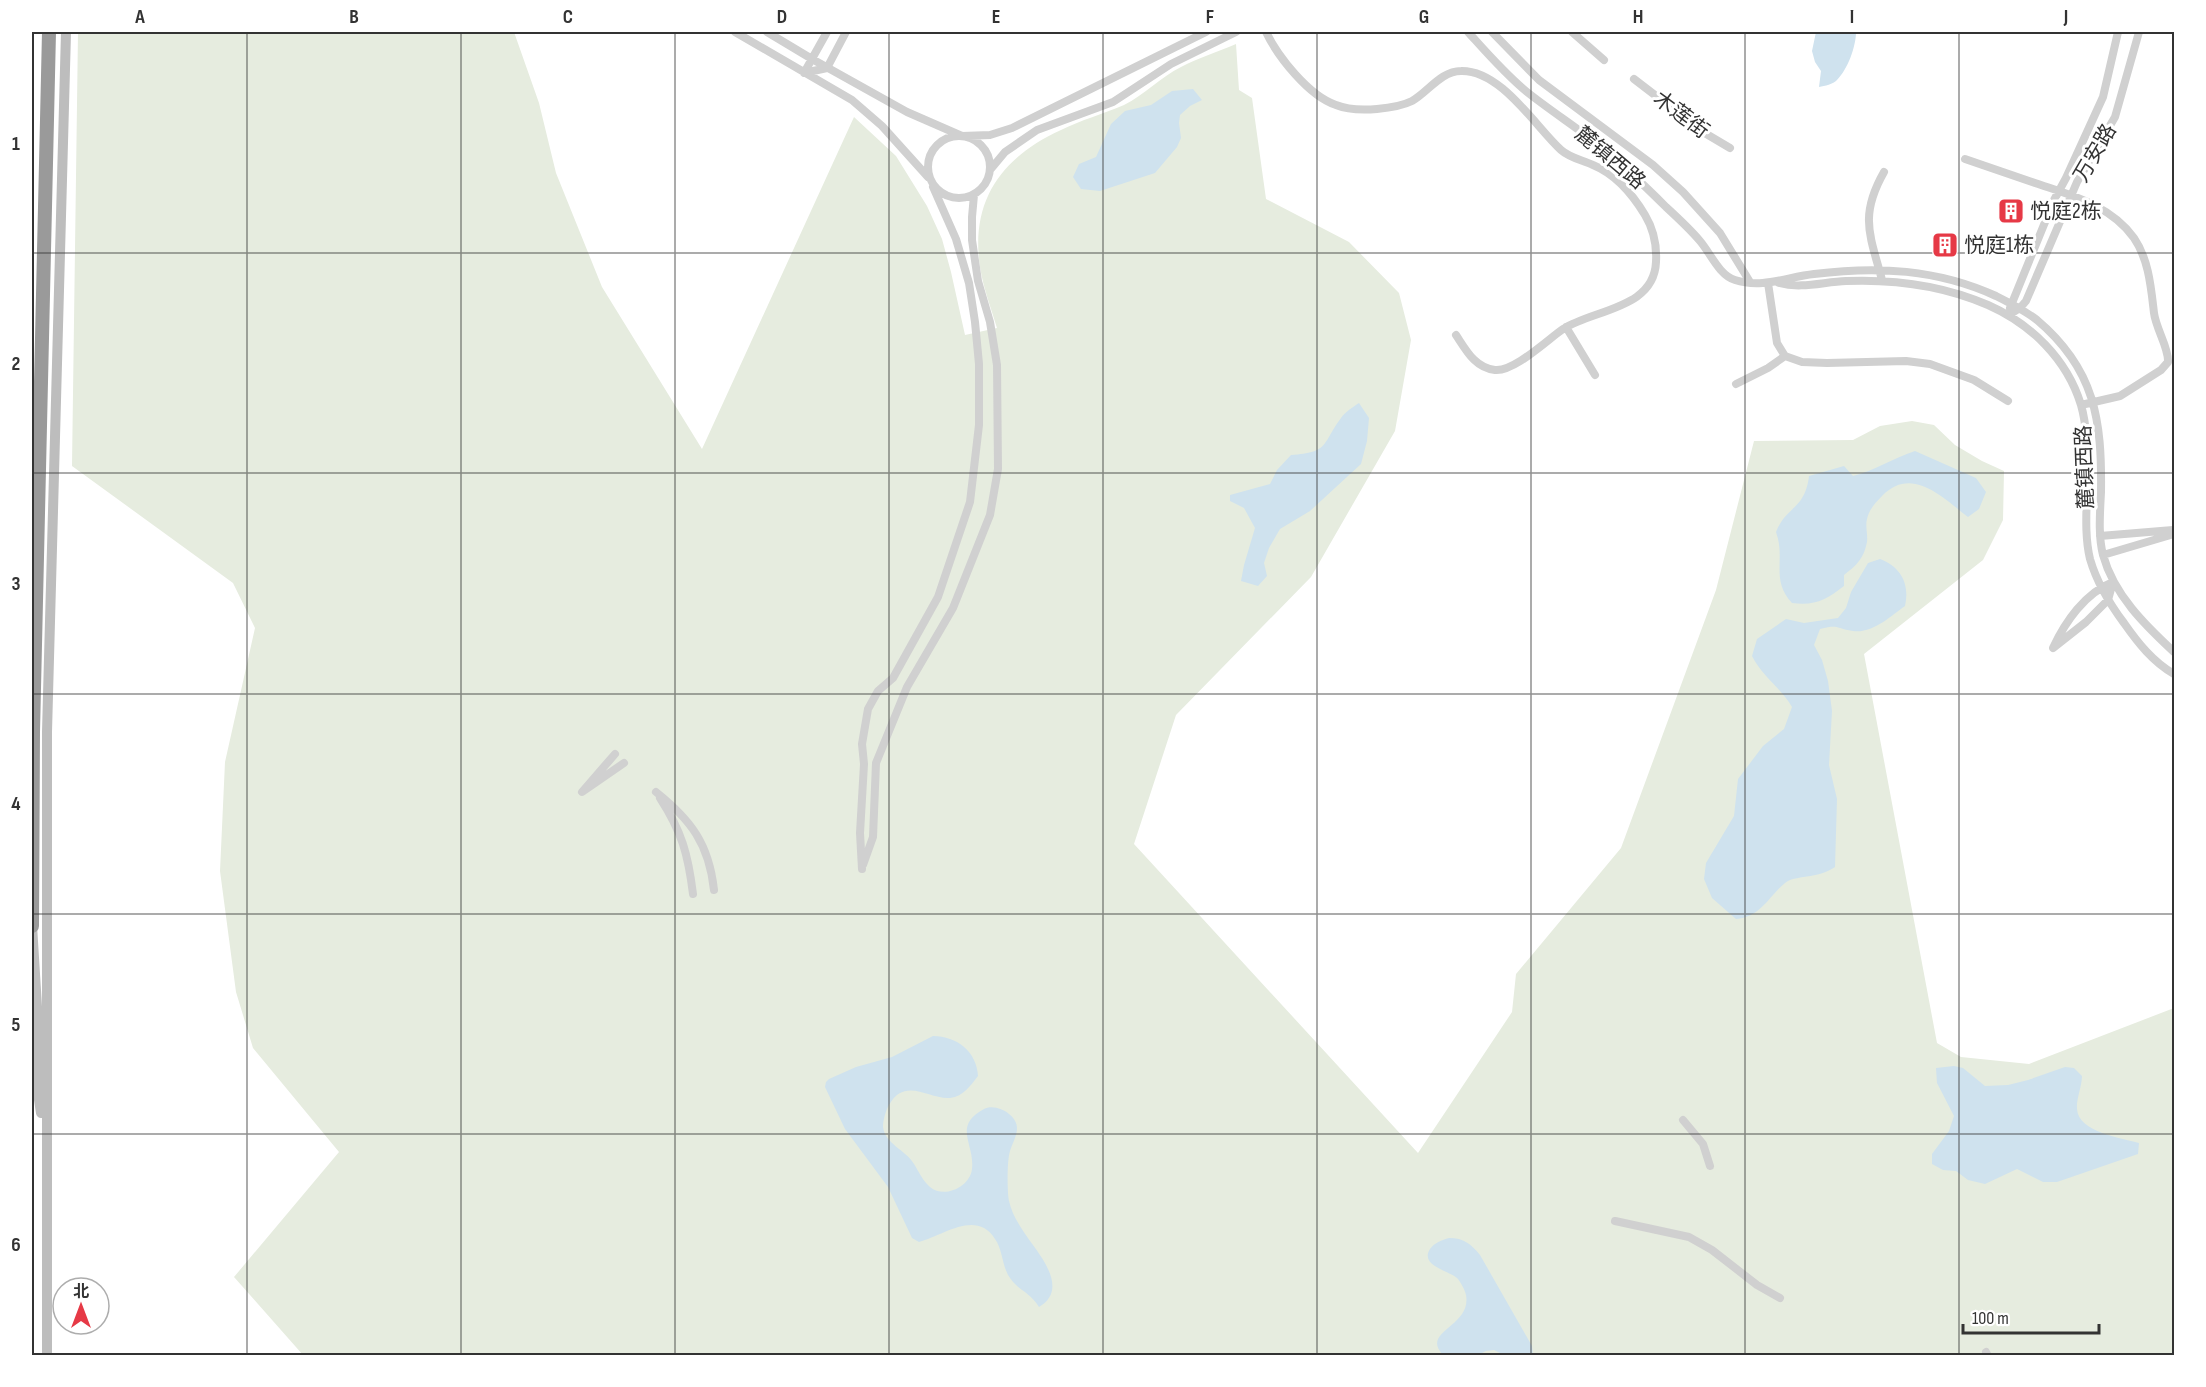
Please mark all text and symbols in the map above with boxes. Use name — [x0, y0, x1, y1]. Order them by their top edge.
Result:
text: A — [134, 5, 145, 29]
text: B — [349, 5, 359, 29]
text: C — [563, 5, 573, 29]
text: D — [777, 5, 787, 29]
text: E — [992, 5, 1000, 29]
text: F — [1206, 5, 1214, 29]
text: G — [1419, 5, 1429, 29]
text: H — [1633, 5, 1643, 29]
text: I — [1850, 5, 1854, 29]
text: J — [2063, 5, 2068, 29]
street label: 木莲街 — [1648, 86, 1714, 144]
street label: 万安路 — [2068, 119, 2122, 187]
street label: 麓镇西路 — [1570, 121, 1650, 195]
text: 1 — [12, 132, 20, 156]
building icon: 悦庭2栋 — [1996, 196, 2026, 226]
place label: 悦庭2栋 — [2030, 199, 2102, 224]
building icon: 悦庭1栋 — [1930, 230, 1960, 260]
place label: 悦庭1栋 — [1964, 233, 2034, 258]
text: 2 — [12, 352, 20, 376]
street label: 麓镇西路 — [2071, 425, 2099, 509]
text: 3 — [12, 572, 21, 596]
text: 4 — [11, 792, 21, 816]
text: 5 — [12, 1013, 21, 1037]
text: 6 — [11, 1233, 21, 1257]
north arrow — [51, 1276, 111, 1336]
text: 北 — [73, 1283, 89, 1302]
scale bar — [1963, 1297, 2100, 1335]
text: 100 m — [1972, 1308, 2009, 1329]

